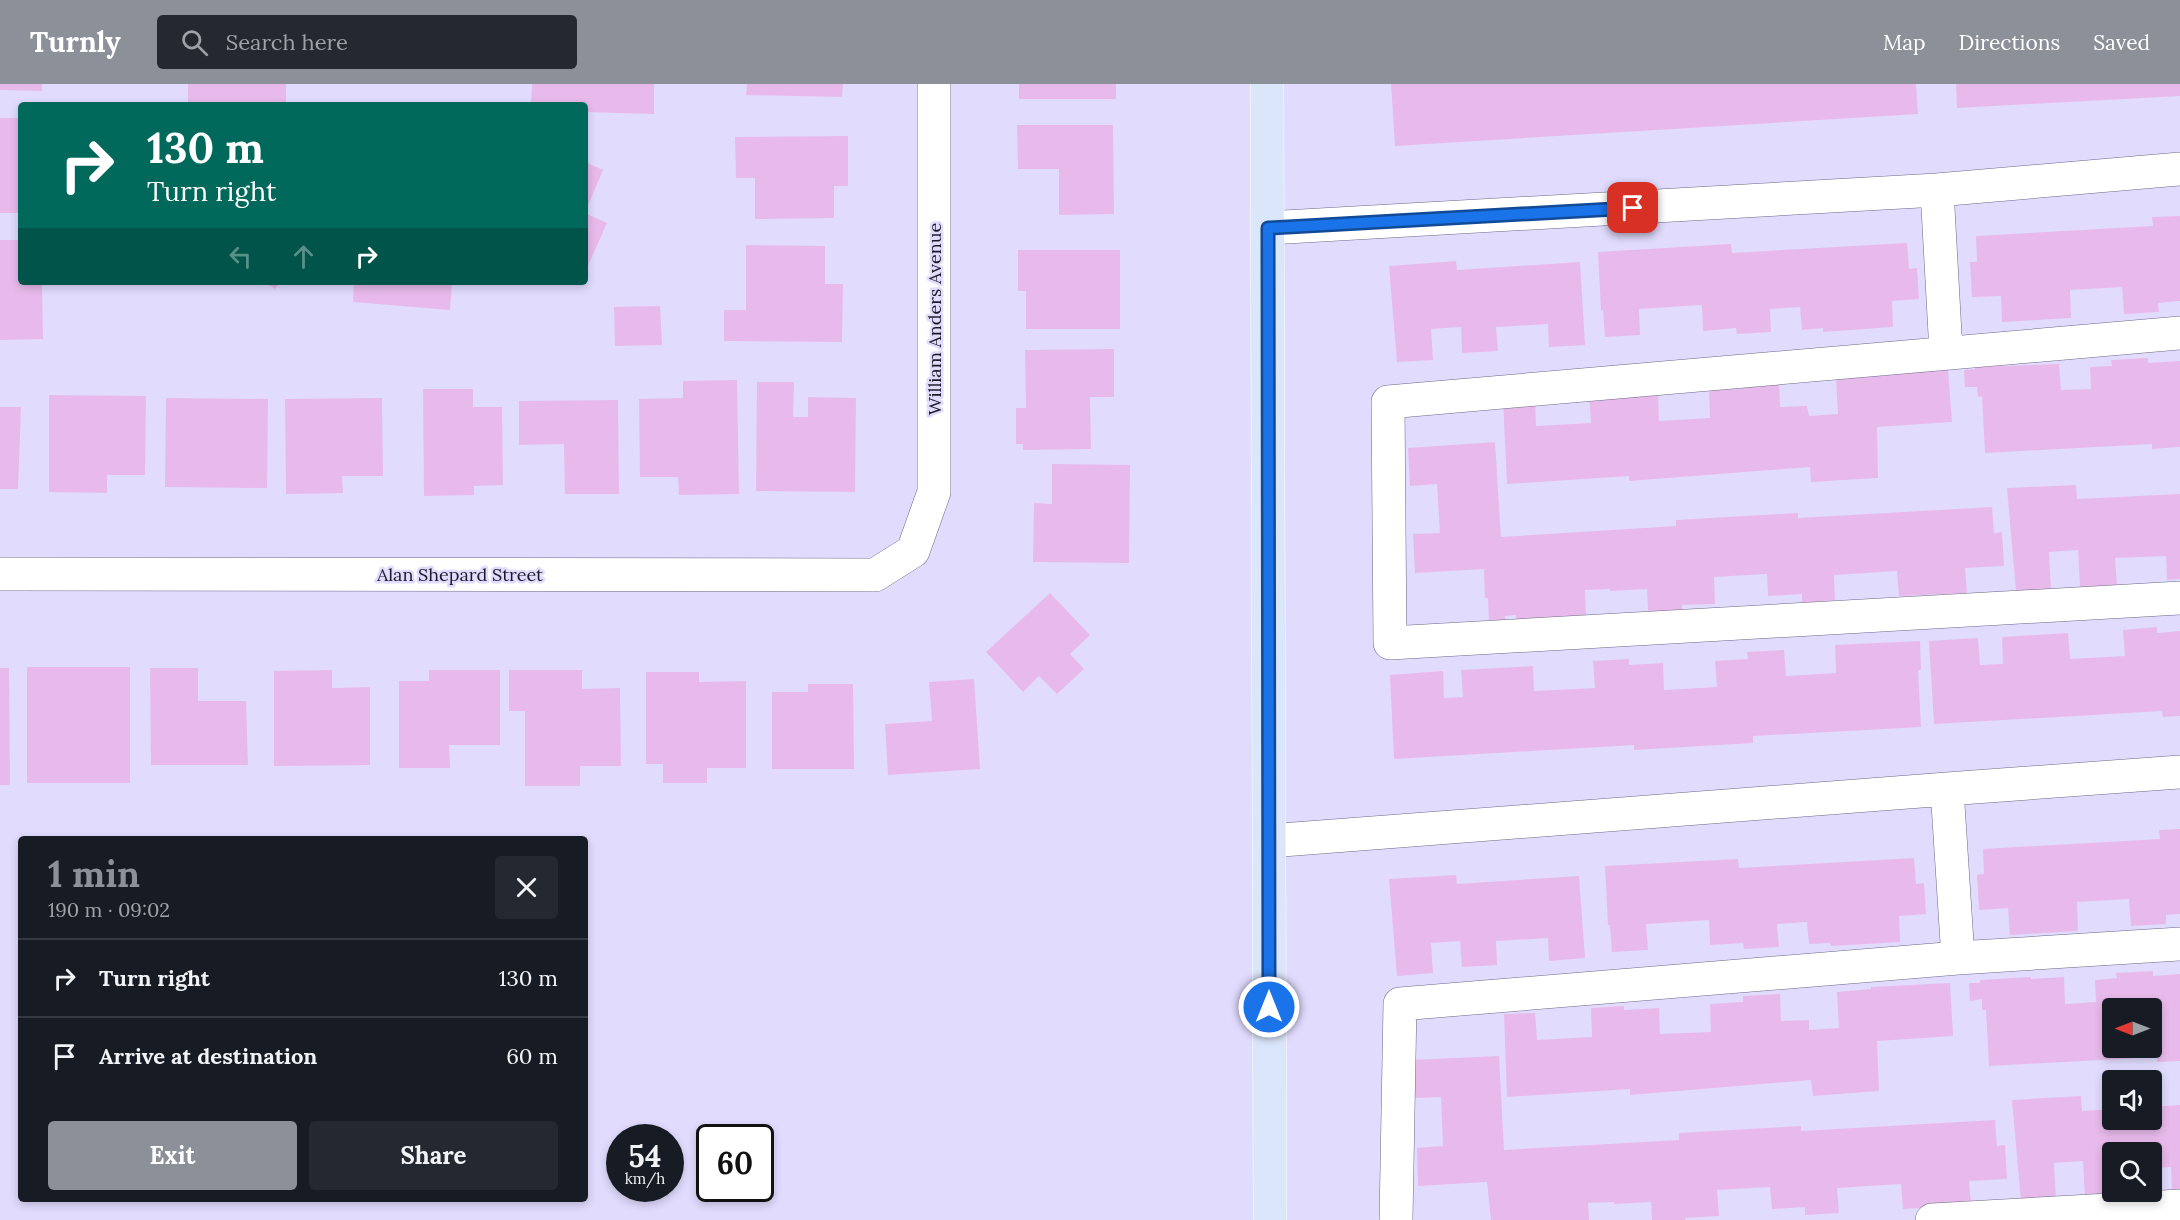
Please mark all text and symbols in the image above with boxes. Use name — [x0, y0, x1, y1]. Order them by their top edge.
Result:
search box — [157, 15, 577, 69]
text: Turnly — [30, 24, 121, 60]
icon: search — [178, 26, 211, 59]
text: Search here — [226, 28, 348, 56]
text: Map — [1883, 29, 1926, 56]
text: Directions — [1959, 29, 2060, 56]
text: Saved — [2093, 29, 2150, 56]
text: 130 m — [147, 121, 264, 175]
icon: right — [48, 126, 126, 204]
text: Turn right — [147, 174, 276, 208]
pin — [1607, 182, 1658, 233]
icon: arrive — [1616, 191, 1649, 224]
street label: William Anders Avenue — [923, 223, 946, 415]
icon: left — [224, 240, 257, 273]
icon: ahead — [287, 240, 320, 273]
icon: right — [350, 240, 383, 273]
street label: Alan Shepard Street — [376, 563, 543, 586]
text: 1 min — [48, 851, 140, 897]
button: close — [495, 856, 558, 919]
text: 190 m · 09:02 — [48, 897, 170, 922]
icon: right — [48, 962, 81, 995]
text: Turn right — [99, 964, 210, 992]
text: 130 m — [499, 964, 558, 992]
position arrow — [1237, 975, 1301, 1039]
north arrow — [2102, 998, 2162, 1058]
map controls — [2102, 998, 2162, 1202]
icon: arrive — [48, 1040, 81, 1073]
text: Arrive at destination — [99, 1042, 317, 1070]
text: 60 m — [506, 1042, 558, 1070]
button: sound — [2102, 1070, 2162, 1130]
button: Exit — [48, 1121, 297, 1190]
button: Share — [309, 1121, 558, 1190]
speed limit sign: 60 — [696, 1124, 774, 1202]
text: 54 — [629, 1137, 661, 1175]
button: search — [2102, 1142, 2162, 1202]
text: km/h — [625, 1169, 665, 1188]

